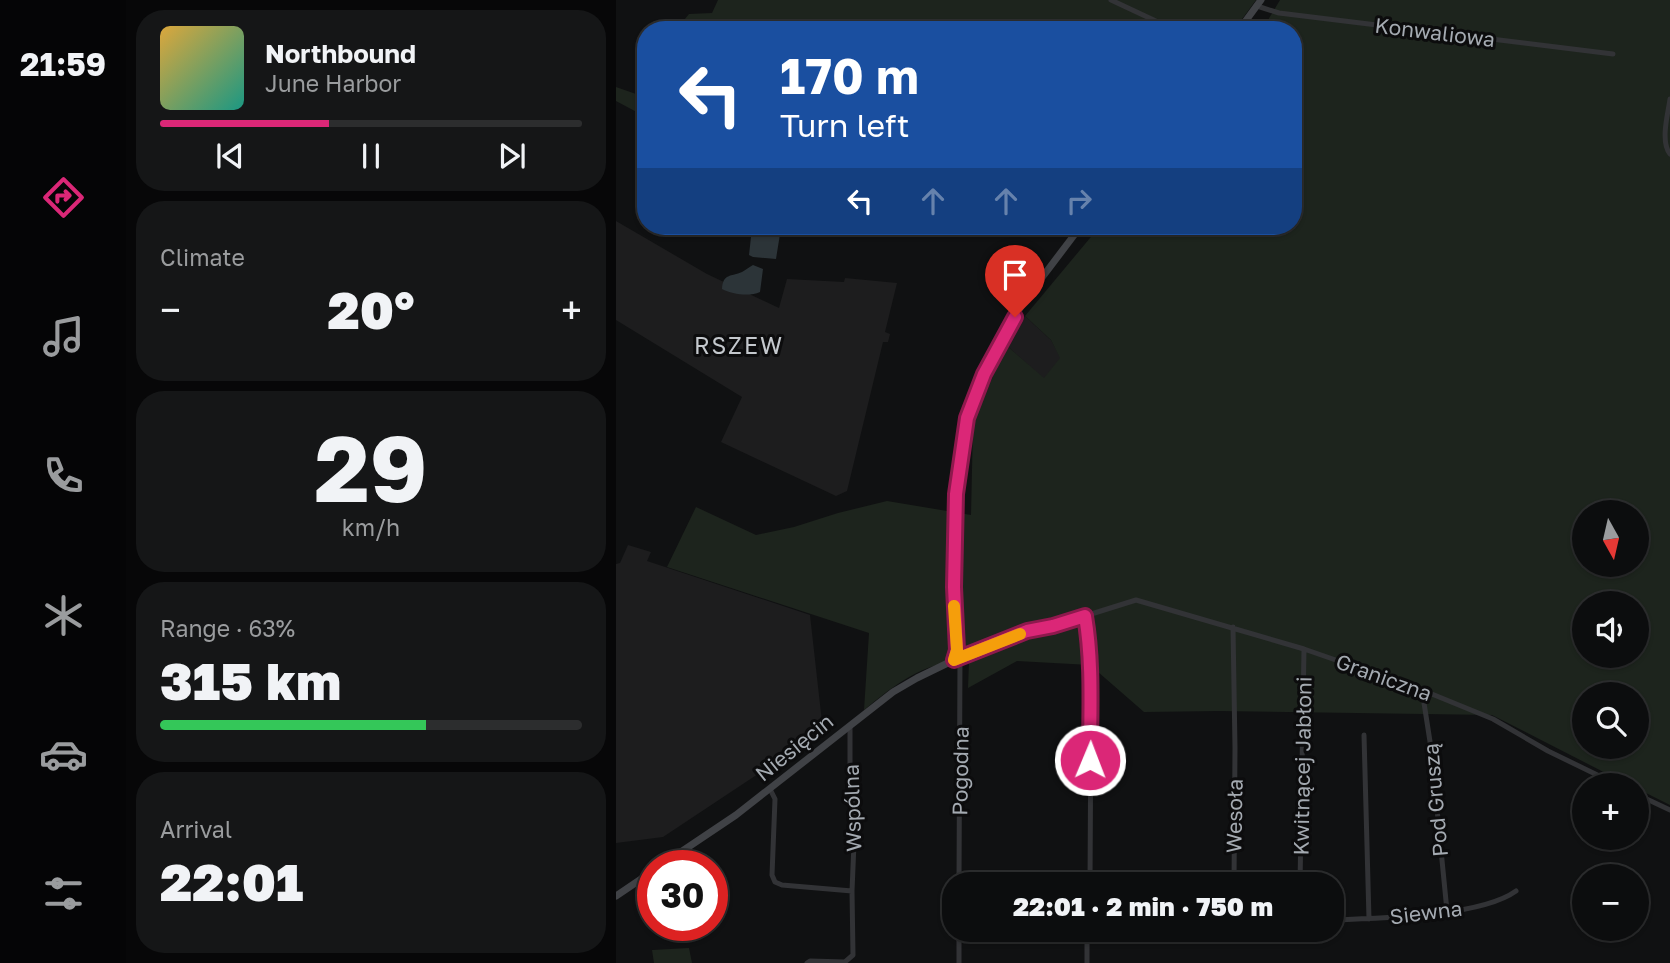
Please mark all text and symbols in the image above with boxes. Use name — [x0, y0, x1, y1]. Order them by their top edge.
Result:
street label: Konwaliowa — [1373, 12, 1497, 52]
text: Northbound — [265, 38, 416, 69]
text: 21:59 — [20, 45, 106, 83]
text: 170 m — [780, 46, 919, 105]
icon: left — [665, 49, 756, 140]
text: June Harbor — [265, 69, 401, 97]
text: Turn left — [780, 106, 909, 144]
icon: previous — [211, 137, 249, 175]
icon: pause — [352, 137, 390, 175]
icon: next — [493, 137, 531, 175]
icon: directions — [39, 173, 88, 222]
icon: left — [841, 182, 879, 220]
icon: ahead — [914, 182, 952, 220]
icon: ahead — [987, 182, 1025, 220]
icon: right — [1060, 182, 1098, 220]
text: Climate — [160, 243, 245, 271]
pin — [985, 245, 1045, 317]
icon: arrive — [996, 256, 1034, 294]
text: 20° — [328, 278, 414, 340]
text: − — [160, 287, 181, 332]
text: + — [561, 287, 582, 332]
icon: music — [39, 312, 88, 361]
district label: RSZEW — [694, 331, 784, 359]
text: 29 — [314, 413, 428, 522]
icon: phone — [39, 451, 88, 500]
north arrow — [1572, 500, 1648, 578]
map controls — [1572, 500, 1649, 941]
text: km/h — [342, 513, 400, 541]
icon: climate — [39, 591, 88, 640]
button: sound — [1572, 591, 1649, 668]
text: Range · 63% — [160, 614, 295, 642]
street label: Graniczna — [1333, 648, 1435, 706]
text: 315 km — [160, 649, 341, 711]
street label: Kwitnącej Jabłoni — [1287, 676, 1317, 856]
button: search — [1572, 682, 1649, 759]
street label: Niesięcin — [750, 708, 838, 786]
position arrow — [1053, 723, 1127, 797]
street label: Pogodna — [946, 726, 974, 816]
icon: car — [39, 730, 88, 779]
street label: Pod Gruszą — [1417, 742, 1453, 858]
street label: Wspólna — [837, 764, 867, 852]
button: + — [1572, 773, 1649, 850]
street label: Wesoła — [1220, 779, 1248, 853]
text: Arrival — [160, 815, 232, 843]
text: 22:01 — [160, 850, 303, 912]
speed limit sign: 30 — [637, 850, 728, 941]
button: − — [1572, 864, 1649, 941]
icon: filters — [39, 869, 88, 918]
text: 22:01 · 2 min · 750 m — [1013, 891, 1273, 922]
street label: Siewna — [1388, 895, 1464, 929]

